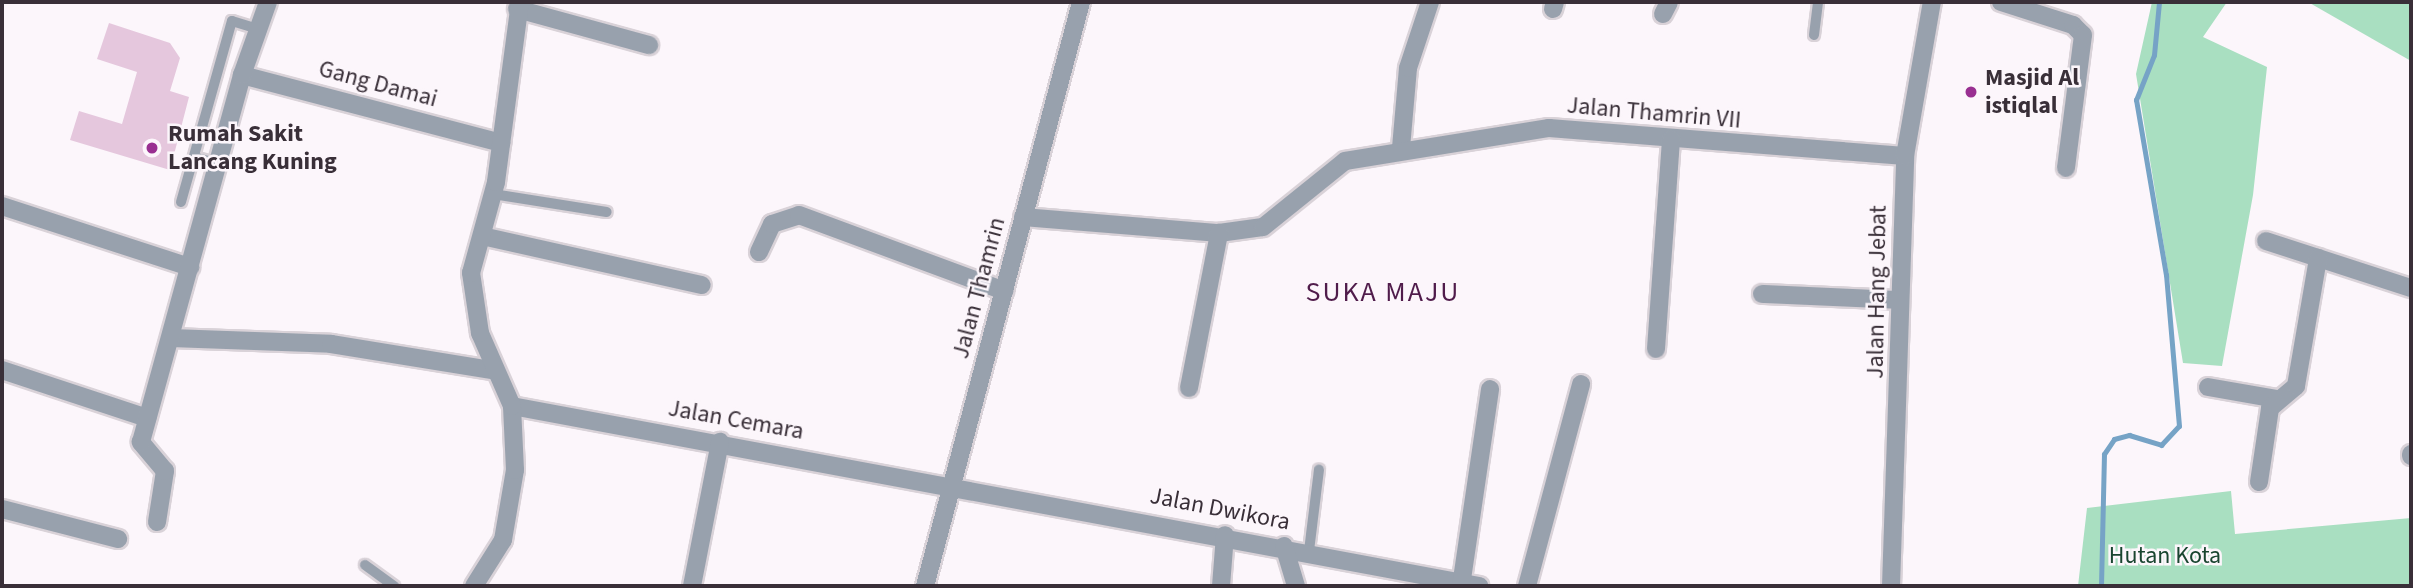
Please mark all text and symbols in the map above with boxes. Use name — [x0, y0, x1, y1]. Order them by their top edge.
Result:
street label: Gang Damai — [316, 54, 440, 114]
place label: Masjid Al istiqlal — [1985, 64, 2079, 120]
marker: Masjid Al istiqlal — [1963, 84, 1979, 100]
street label: Jalan Thamrin VII — [1566, 91, 1742, 135]
place label: Rumah Sakit Lancang Kuning — [168, 120, 337, 176]
marker: Rumah Sakit Lancang Kuning — [142, 138, 162, 158]
street label: Jalan Hang Jebat — [1861, 205, 1893, 379]
street label: Jalan Thamrin — [946, 214, 1012, 362]
district label: SUKA MAJU — [1307, 275, 1459, 309]
street label: Jalan Cemara — [666, 394, 806, 446]
street label: Jalan Dwikora — [1148, 481, 1292, 537]
park label: Hutan Kota — [2109, 542, 2221, 570]

